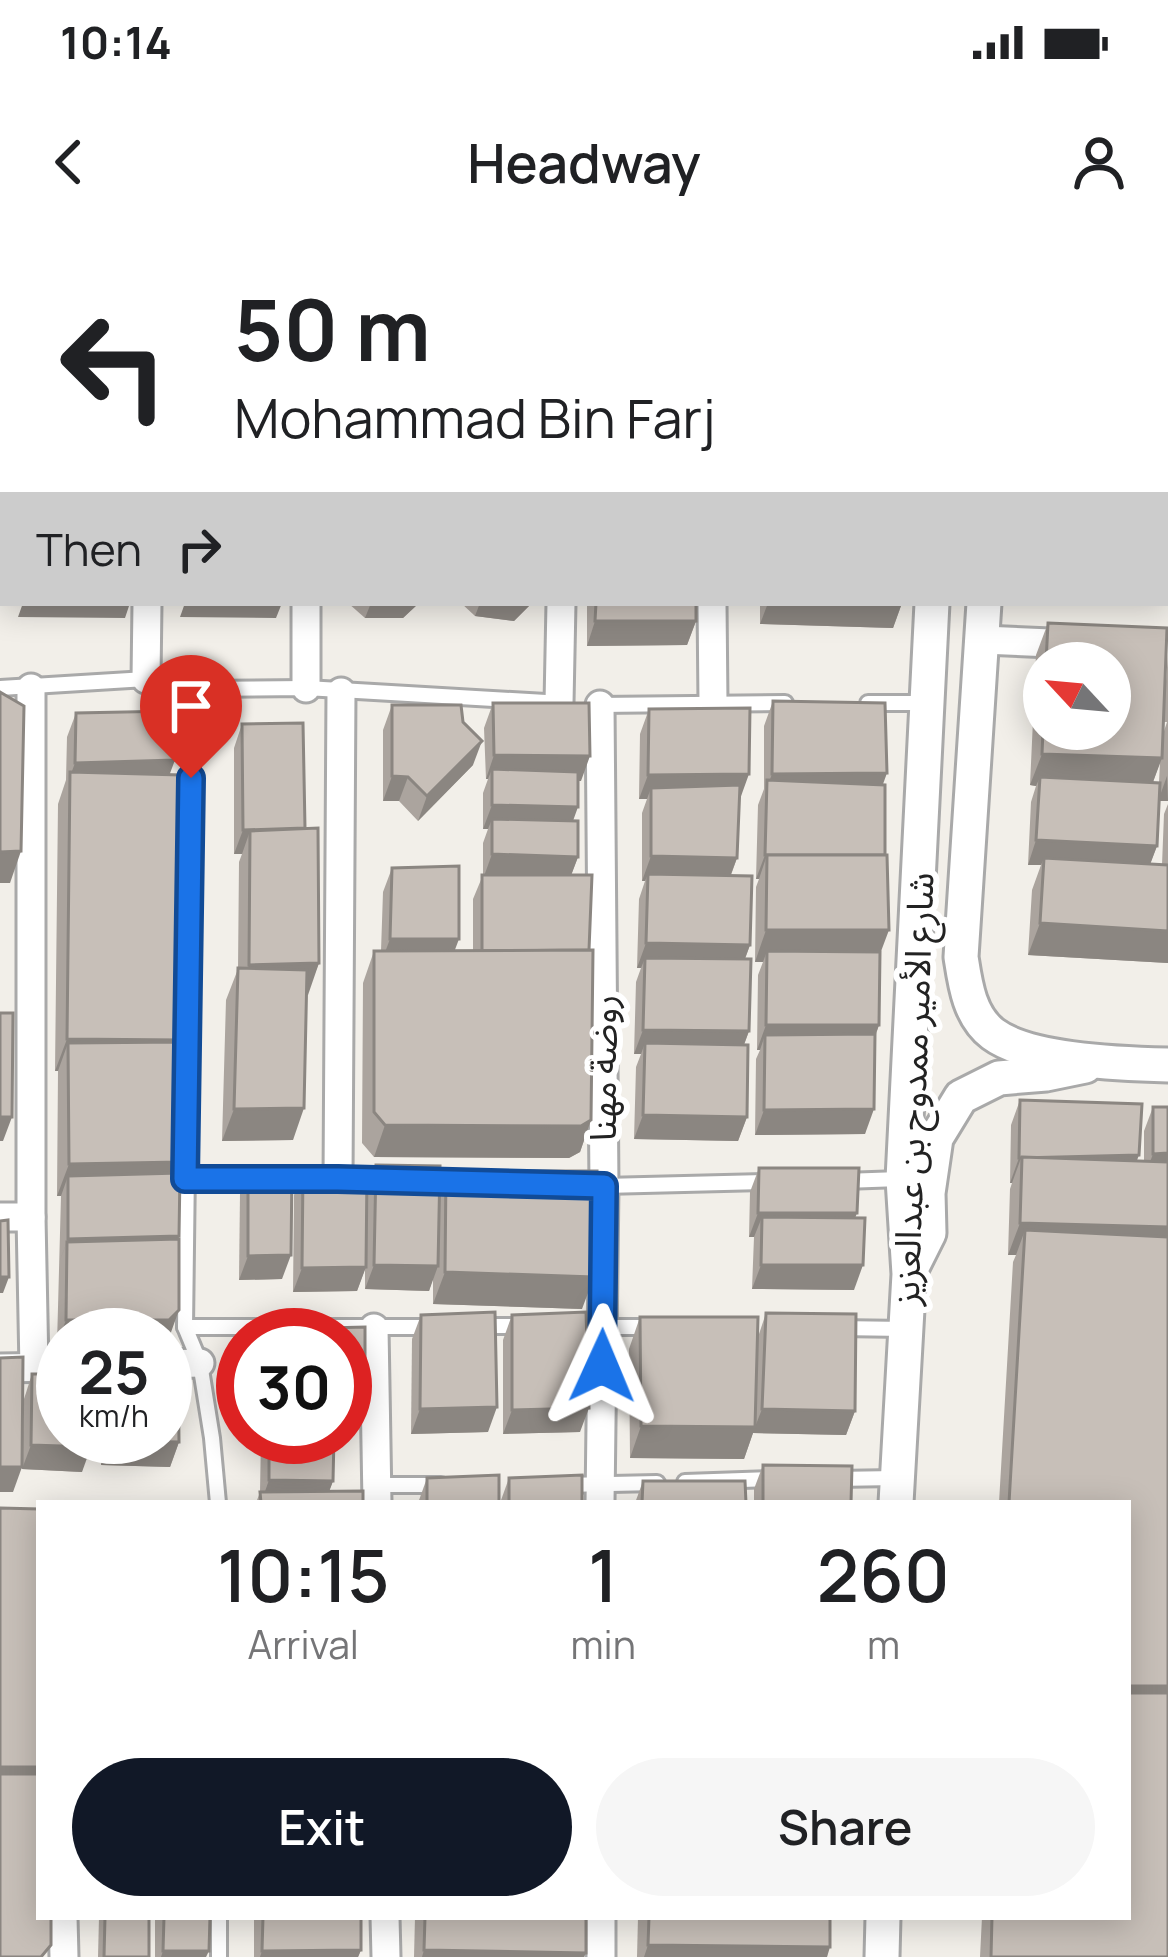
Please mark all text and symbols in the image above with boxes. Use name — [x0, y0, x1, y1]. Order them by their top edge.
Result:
text: 10:14 — [60, 11, 172, 73]
text: Headway — [467, 125, 701, 199]
icon: back — [36, 129, 102, 195]
icon: person — [1066, 129, 1132, 195]
text: 50 m — [234, 271, 431, 386]
icon: left — [36, 288, 192, 444]
text: Mohammad Bin Farj — [234, 380, 715, 454]
icon: right — [166, 516, 232, 582]
text: Then — [36, 518, 142, 580]
north arrow — [1023, 642, 1131, 750]
map controls — [1023, 642, 1131, 750]
pin — [140, 655, 242, 778]
icon: arrive — [158, 673, 224, 739]
street label: شارع الأمير ممدوح بن عبدالعزيز — [880, 872, 948, 1308]
street label: روضة مهنا — [578, 995, 627, 1141]
position arrow — [539, 1303, 665, 1429]
speed limit sign: 30 — [216, 1308, 372, 1464]
text: 25 — [79, 1330, 149, 1412]
text: km/h — [79, 1395, 149, 1436]
text: 10:15 — [217, 1525, 390, 1624]
text: 1 — [588, 1525, 618, 1624]
text: 260 — [817, 1525, 950, 1624]
text: Arrival — [248, 1617, 359, 1671]
text: min — [571, 1617, 636, 1671]
text: m — [867, 1617, 900, 1671]
button: Exit — [72, 1758, 572, 1896]
button: Share — [596, 1758, 1095, 1896]

